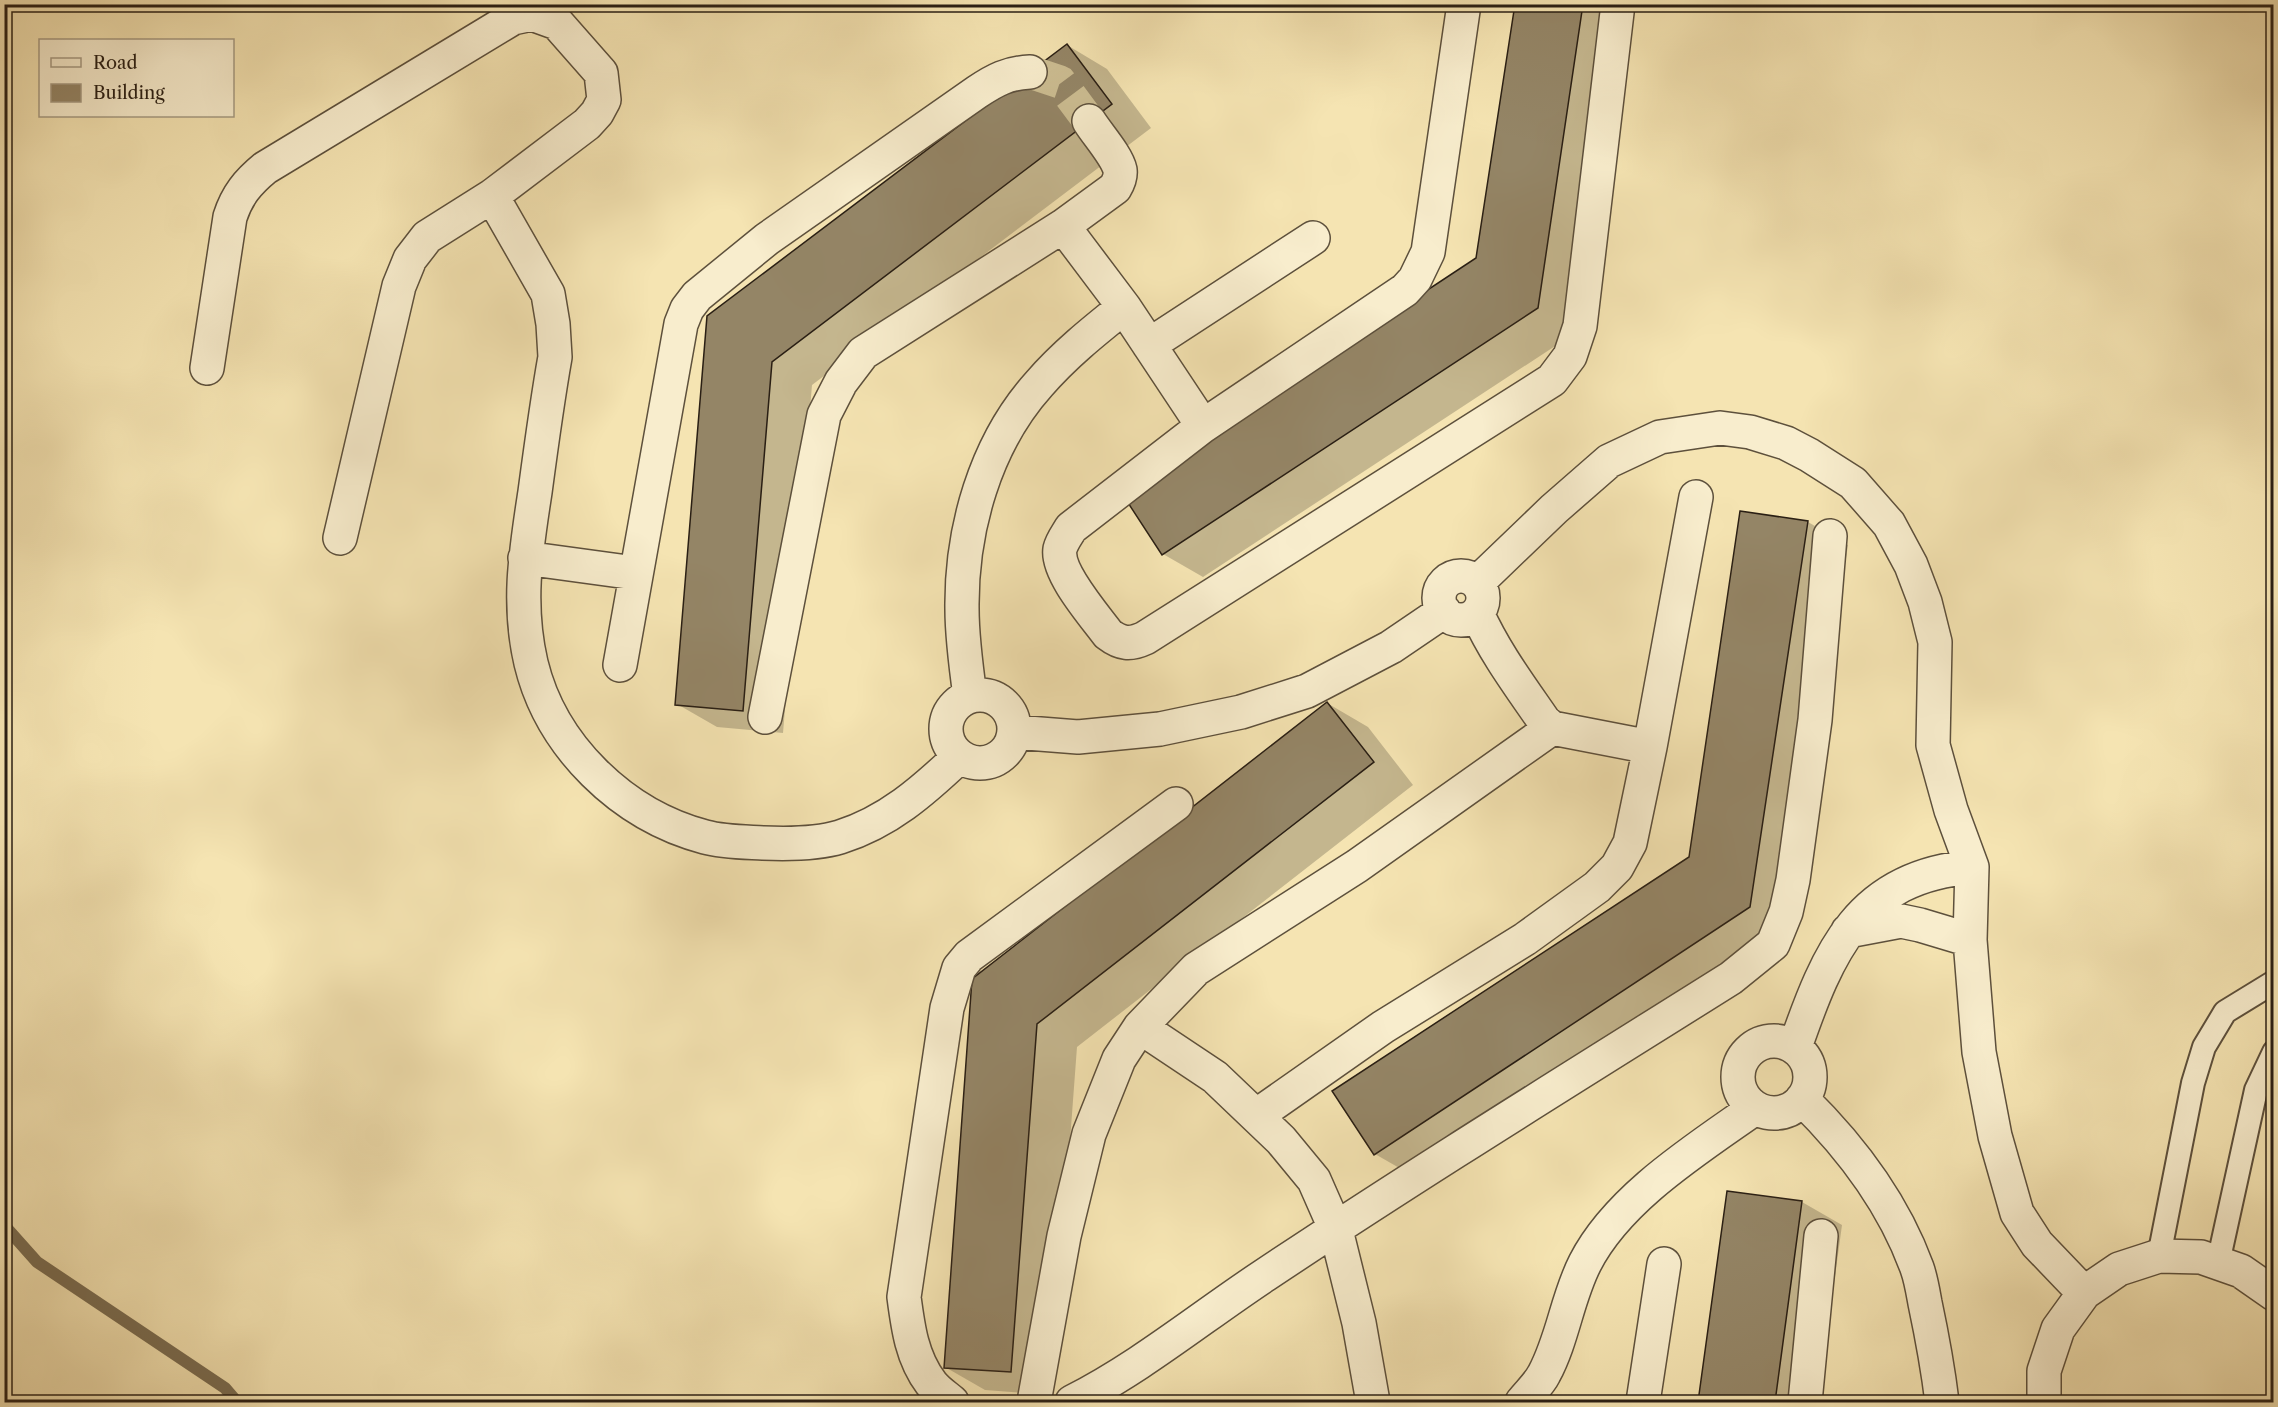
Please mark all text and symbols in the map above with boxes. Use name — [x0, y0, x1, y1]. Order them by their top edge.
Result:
legend — [39, 39, 234, 117]
text: Road — [93, 52, 138, 74]
text: Building — [93, 82, 165, 104]

